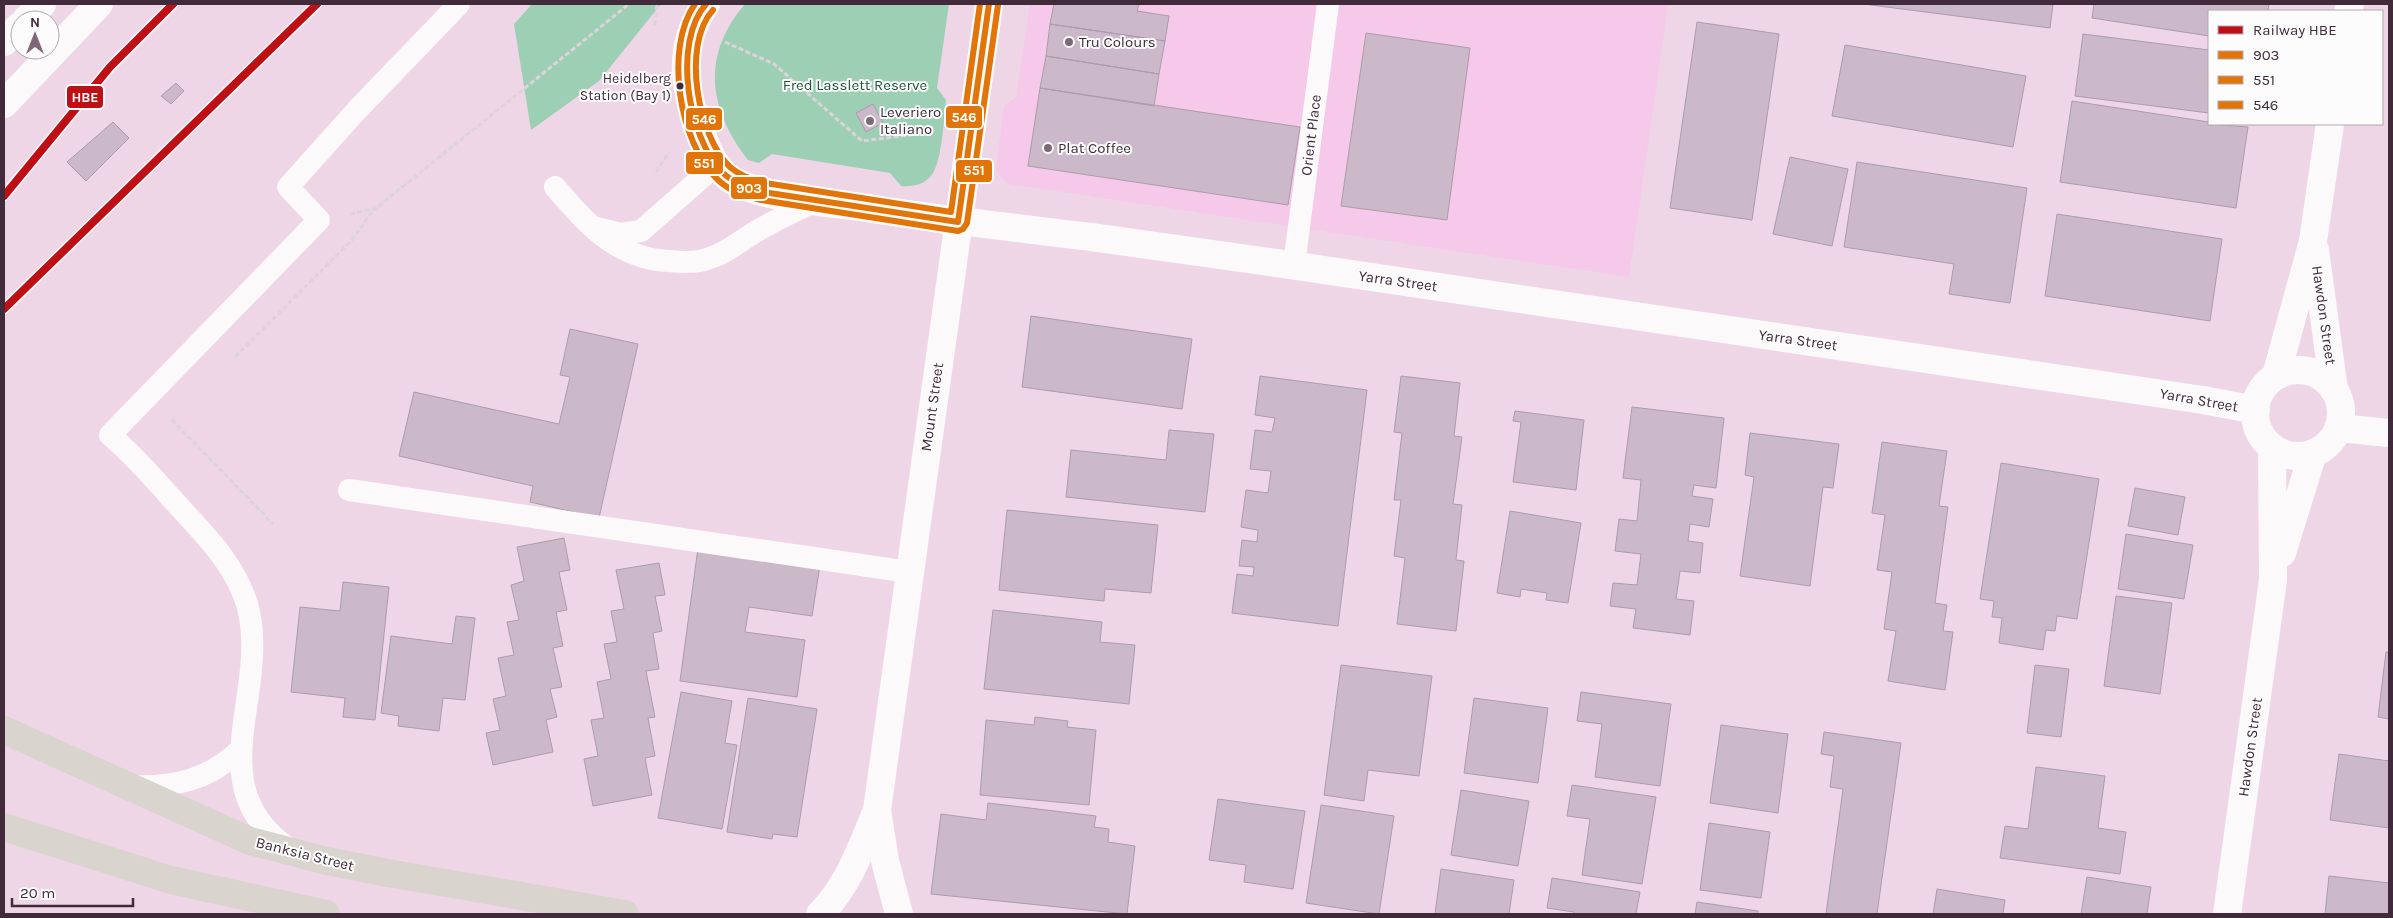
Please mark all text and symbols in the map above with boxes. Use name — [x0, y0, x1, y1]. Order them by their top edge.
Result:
north arrow — [10, 10, 60, 60]
legend — [2208, 10, 2383, 125]
text: N — [30, 14, 40, 31]
text: Railway HBE — [2253, 21, 2337, 39]
place label: Tru Colours — [1079, 33, 1156, 51]
marker: Tru Colours — [1063, 36, 1075, 48]
text: 903 — [2253, 46, 2279, 64]
place label: Heidelberg Station (Bay 1) — [580, 70, 671, 104]
text: 551 — [2253, 71, 2275, 89]
park label: Fred Lasslett Reserve — [783, 76, 927, 94]
marker: Heidelberg Station (Bay 1) — [675, 81, 685, 91]
line badge: HBE — [66, 85, 104, 109]
text: HBE — [71, 89, 99, 106]
street label: Orient Place — [1297, 93, 1325, 177]
text: 546 — [2253, 96, 2278, 114]
place label: Leveriero Italiano — [880, 103, 941, 138]
line badge: 546 — [945, 105, 983, 129]
line badge: 546 — [685, 107, 723, 131]
text: 546 — [952, 109, 976, 126]
text: 546 — [692, 111, 716, 128]
marker: Leveriero Italiano — [864, 115, 876, 127]
place label: Plat Coffee — [1058, 139, 1131, 157]
marker: Plat Coffee — [1042, 142, 1054, 154]
line badge: 551 — [685, 151, 724, 175]
text: 551 — [693, 155, 715, 172]
line badge: 551 — [955, 159, 993, 183]
text: 551 — [963, 162, 985, 179]
line badge: 903 — [730, 176, 768, 200]
text: 903 — [736, 180, 762, 197]
street label: Hawdon Street — [2308, 264, 2340, 366]
street label: Yarra Street — [1357, 267, 1439, 295]
street label: Yarra Street — [1757, 326, 1839, 354]
street label: Mount Street — [917, 361, 947, 453]
street label: Yarra Street — [2158, 384, 2240, 416]
street label: Hawdon Street — [2234, 696, 2266, 798]
street label: Banksia Street — [254, 833, 356, 875]
scale bar — [12, 876, 134, 908]
text: 20 m — [20, 884, 55, 902]

